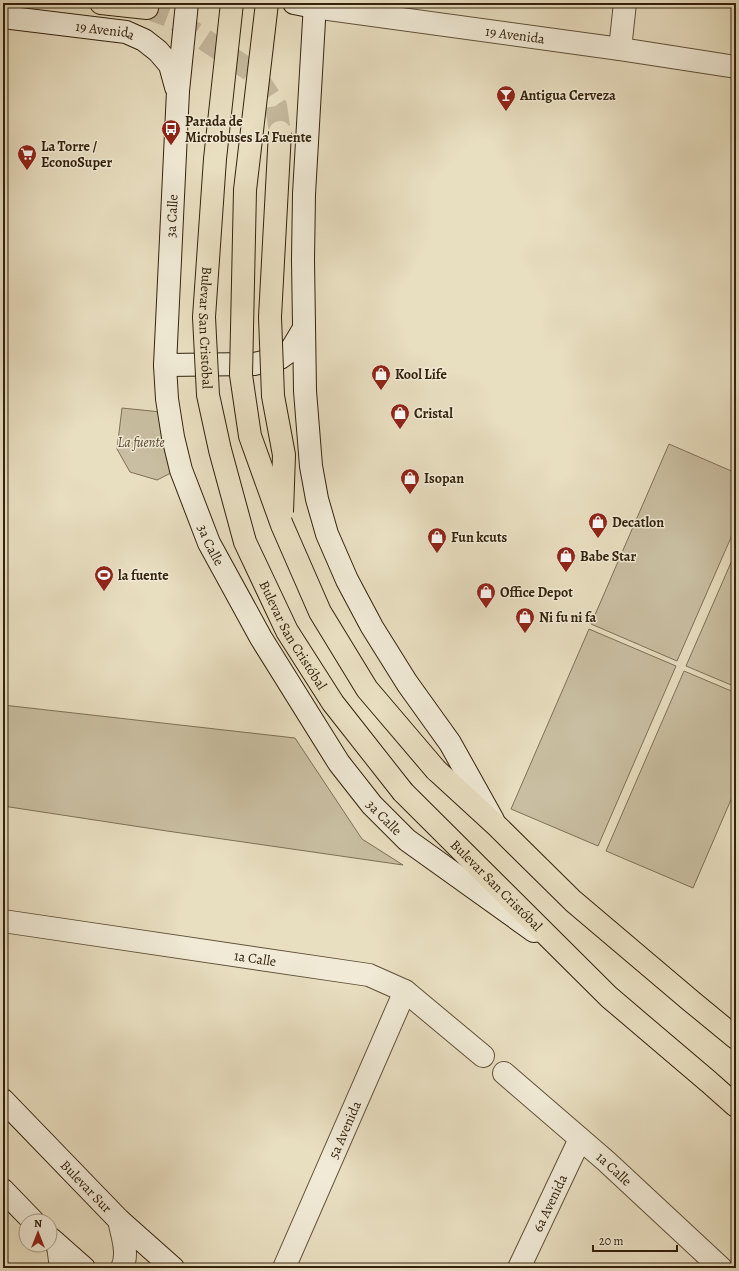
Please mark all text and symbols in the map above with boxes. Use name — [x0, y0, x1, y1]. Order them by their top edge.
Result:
street label: 19 Avenida — [74, 16, 139, 45]
street label: 19 Avenida — [484, 21, 547, 48]
bar icon: Antigua Cerveza — [495, 84, 517, 112]
place label: Antigua Cerveza — [519, 86, 616, 105]
place label: Parada de Microbuses La Fuente — [185, 112, 312, 147]
bus stop icon: Parada de Microbuses La Fuente — [160, 118, 182, 146]
place label: La Torre / EconoSuper — [41, 137, 112, 172]
supermarket icon: La Torre / EconoSuper — [16, 143, 38, 171]
street label: 3a Calle — [161, 194, 183, 238]
street label: Bulevar San Cristóbal — [194, 266, 217, 390]
shop icon: Kool Life — [370, 363, 392, 391]
place label: Kool Life — [395, 365, 447, 384]
shop icon: Cristal — [389, 402, 411, 430]
place label: Cristal — [414, 404, 453, 423]
park label: La fuente — [118, 433, 164, 452]
shop icon: Isopan — [399, 467, 421, 495]
place label: Isopan — [424, 469, 464, 488]
shop icon: Decatlon — [587, 511, 609, 539]
place label: Decatlon — [612, 513, 664, 532]
street label: 3a Calle — [193, 522, 229, 569]
shop icon: Fun kcuts — [426, 526, 448, 554]
place label: Fun kcuts — [451, 528, 508, 547]
shop icon: Babe Star — [555, 545, 577, 573]
place label: Babe Star — [580, 547, 637, 566]
sports icon: la fuente — [93, 564, 115, 592]
place label: la fuente — [118, 566, 169, 585]
street label: Bulevar San Cristóbal — [255, 577, 332, 694]
shop icon: Office Depot — [475, 581, 497, 609]
place label: Office Depot — [500, 583, 573, 602]
shop icon: Ni fu ni fa — [514, 606, 536, 634]
place label: Ni fu ni fa — [539, 608, 597, 627]
street label: 3a Calle — [362, 796, 406, 839]
street label: Bulevar San Cristóbal — [446, 835, 547, 936]
street label: 1a Calle — [233, 946, 278, 971]
street label: 5a Avenida — [323, 1097, 366, 1161]
street label: 1a Calle — [592, 1147, 636, 1190]
street label: Bulevar Sur — [56, 1156, 117, 1217]
street label: 6a Avenida — [528, 1171, 572, 1235]
north arrow — [18, 1213, 58, 1253]
text: N — [34, 1216, 42, 1231]
scale bar — [593, 1227, 677, 1253]
text: 20 m — [599, 1233, 623, 1249]

